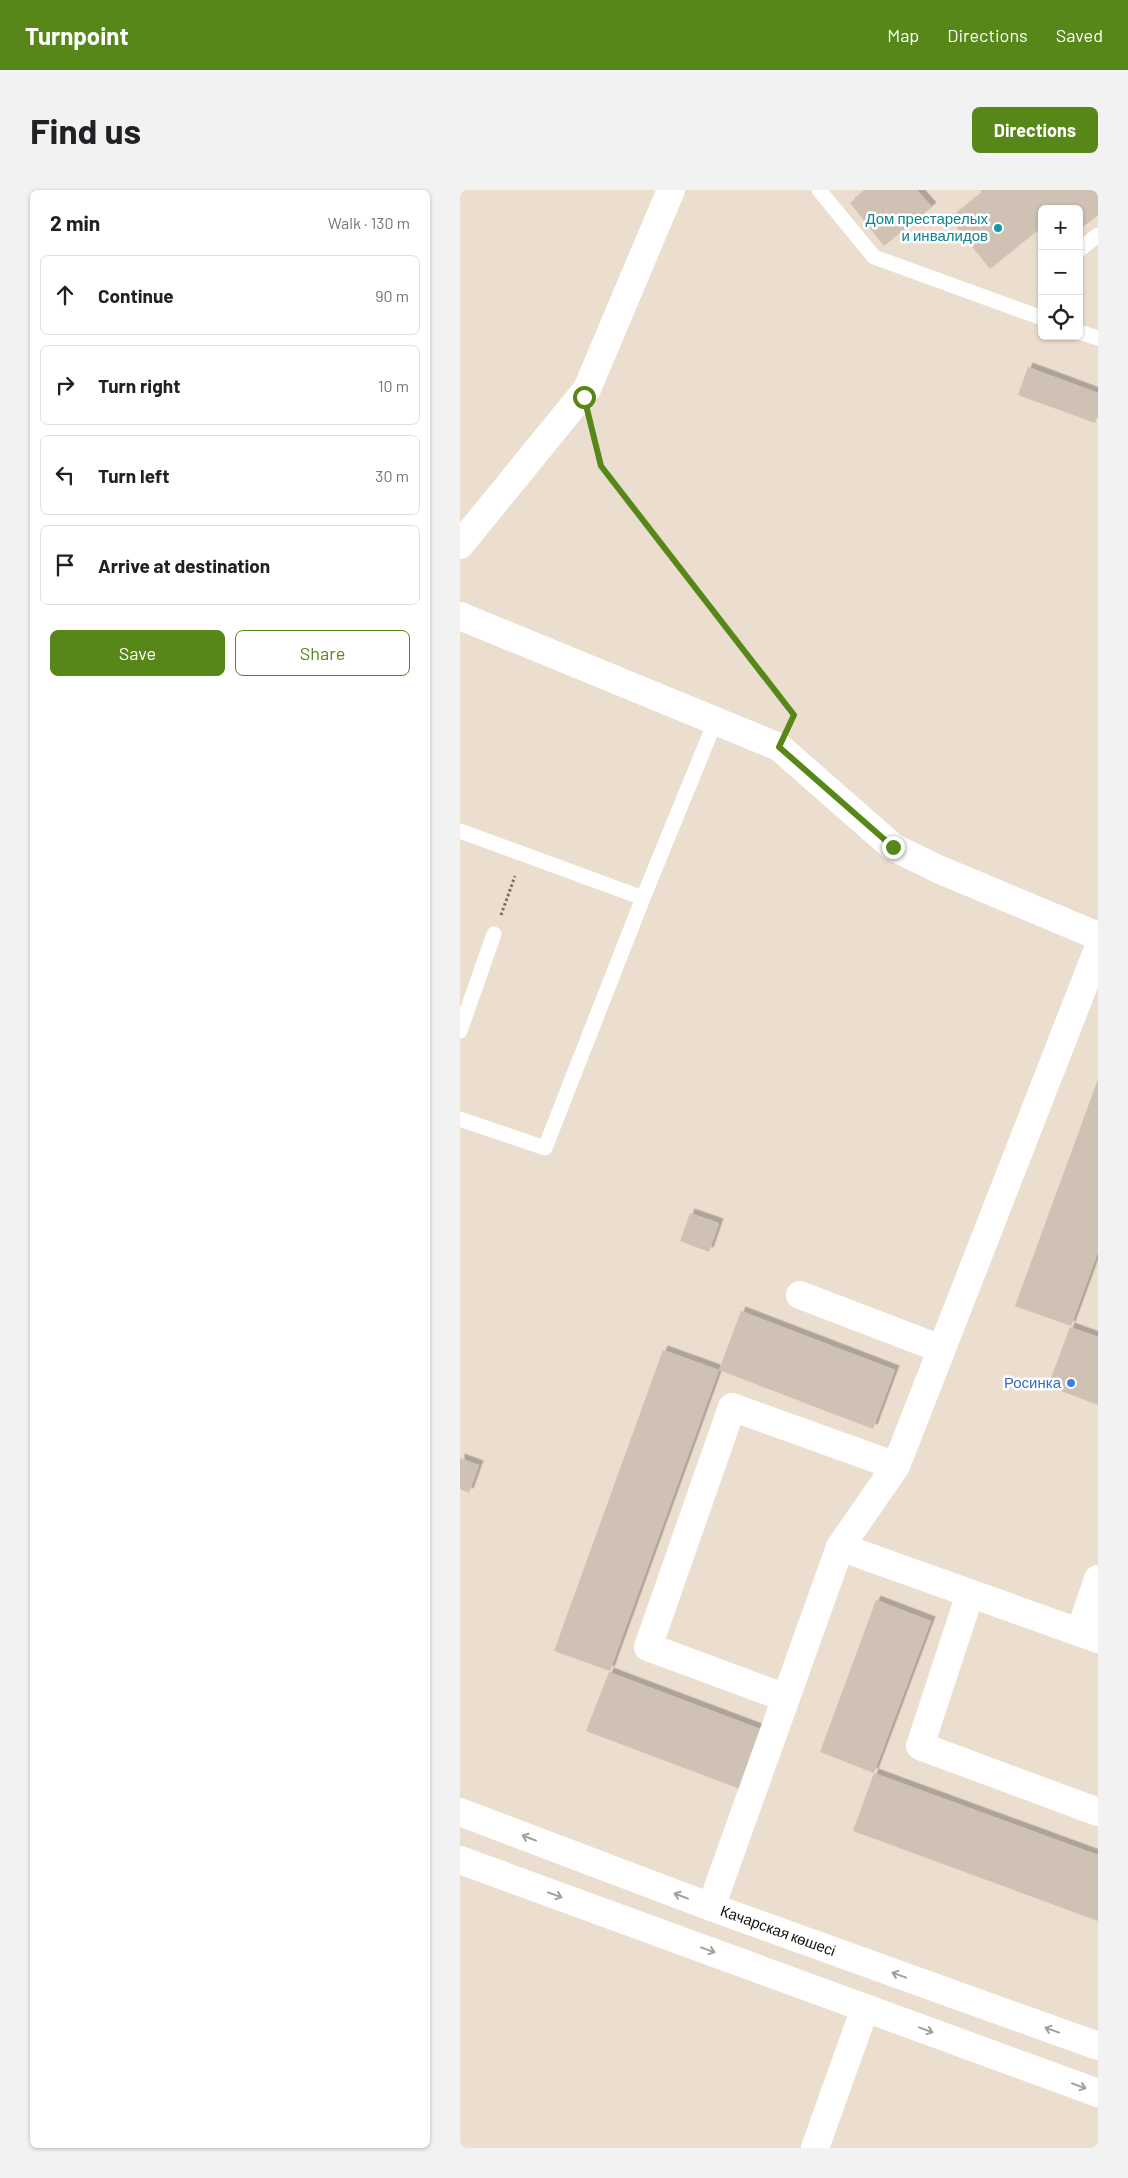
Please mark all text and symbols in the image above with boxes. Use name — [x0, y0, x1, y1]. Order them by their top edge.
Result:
text: Turnpoint — [25, 21, 129, 50]
text: Map — [887, 24, 919, 46]
text: Directions — [947, 24, 1028, 46]
text: Saved — [1056, 24, 1103, 46]
button: Directions — [972, 107, 1098, 153]
text: Find us — [30, 109, 141, 151]
map controls — [1038, 205, 1083, 340]
button: + — [1038, 205, 1083, 250]
place label: Дом престарелых и инвалидов — [865, 209, 988, 244]
text: 2 min — [50, 210, 100, 235]
text: Walk · 130 m — [328, 213, 410, 232]
marker: Дом престарелых и инвалидов — [992, 222, 1004, 234]
button: − — [1038, 250, 1083, 295]
icon: ahead — [51, 281, 79, 309]
text: Continue — [98, 284, 174, 307]
text: 90 m — [375, 286, 409, 305]
button: locate — [1038, 295, 1083, 340]
icon: right — [51, 371, 79, 399]
text: Turn right — [98, 374, 180, 397]
text: 10 m — [378, 376, 409, 395]
route start — [573, 386, 596, 409]
icon: left — [51, 461, 79, 489]
text: Turn left — [98, 464, 169, 487]
text: 30 m — [375, 466, 409, 485]
icon: arrive — [51, 551, 79, 579]
text: Arrive at destination — [98, 554, 270, 577]
button: Save — [50, 630, 225, 676]
button: Share — [235, 630, 410, 676]
route end — [882, 836, 905, 859]
place label: Росинка — [1004, 1373, 1062, 1391]
marker: Росинка — [1065, 1377, 1077, 1389]
one-way arrow — [521, 1833, 537, 1842]
one-way arrow — [547, 1891, 562, 1900]
one-way arrow — [673, 1891, 689, 1900]
street label: Качарская көшесі — [718, 1901, 838, 1959]
one-way arrow — [700, 1946, 715, 1955]
one-way arrow — [892, 1970, 907, 1979]
one-way arrow — [1045, 2025, 1060, 2034]
one-way arrow — [918, 2026, 933, 2035]
one-way arrow — [1071, 2082, 1086, 2091]

